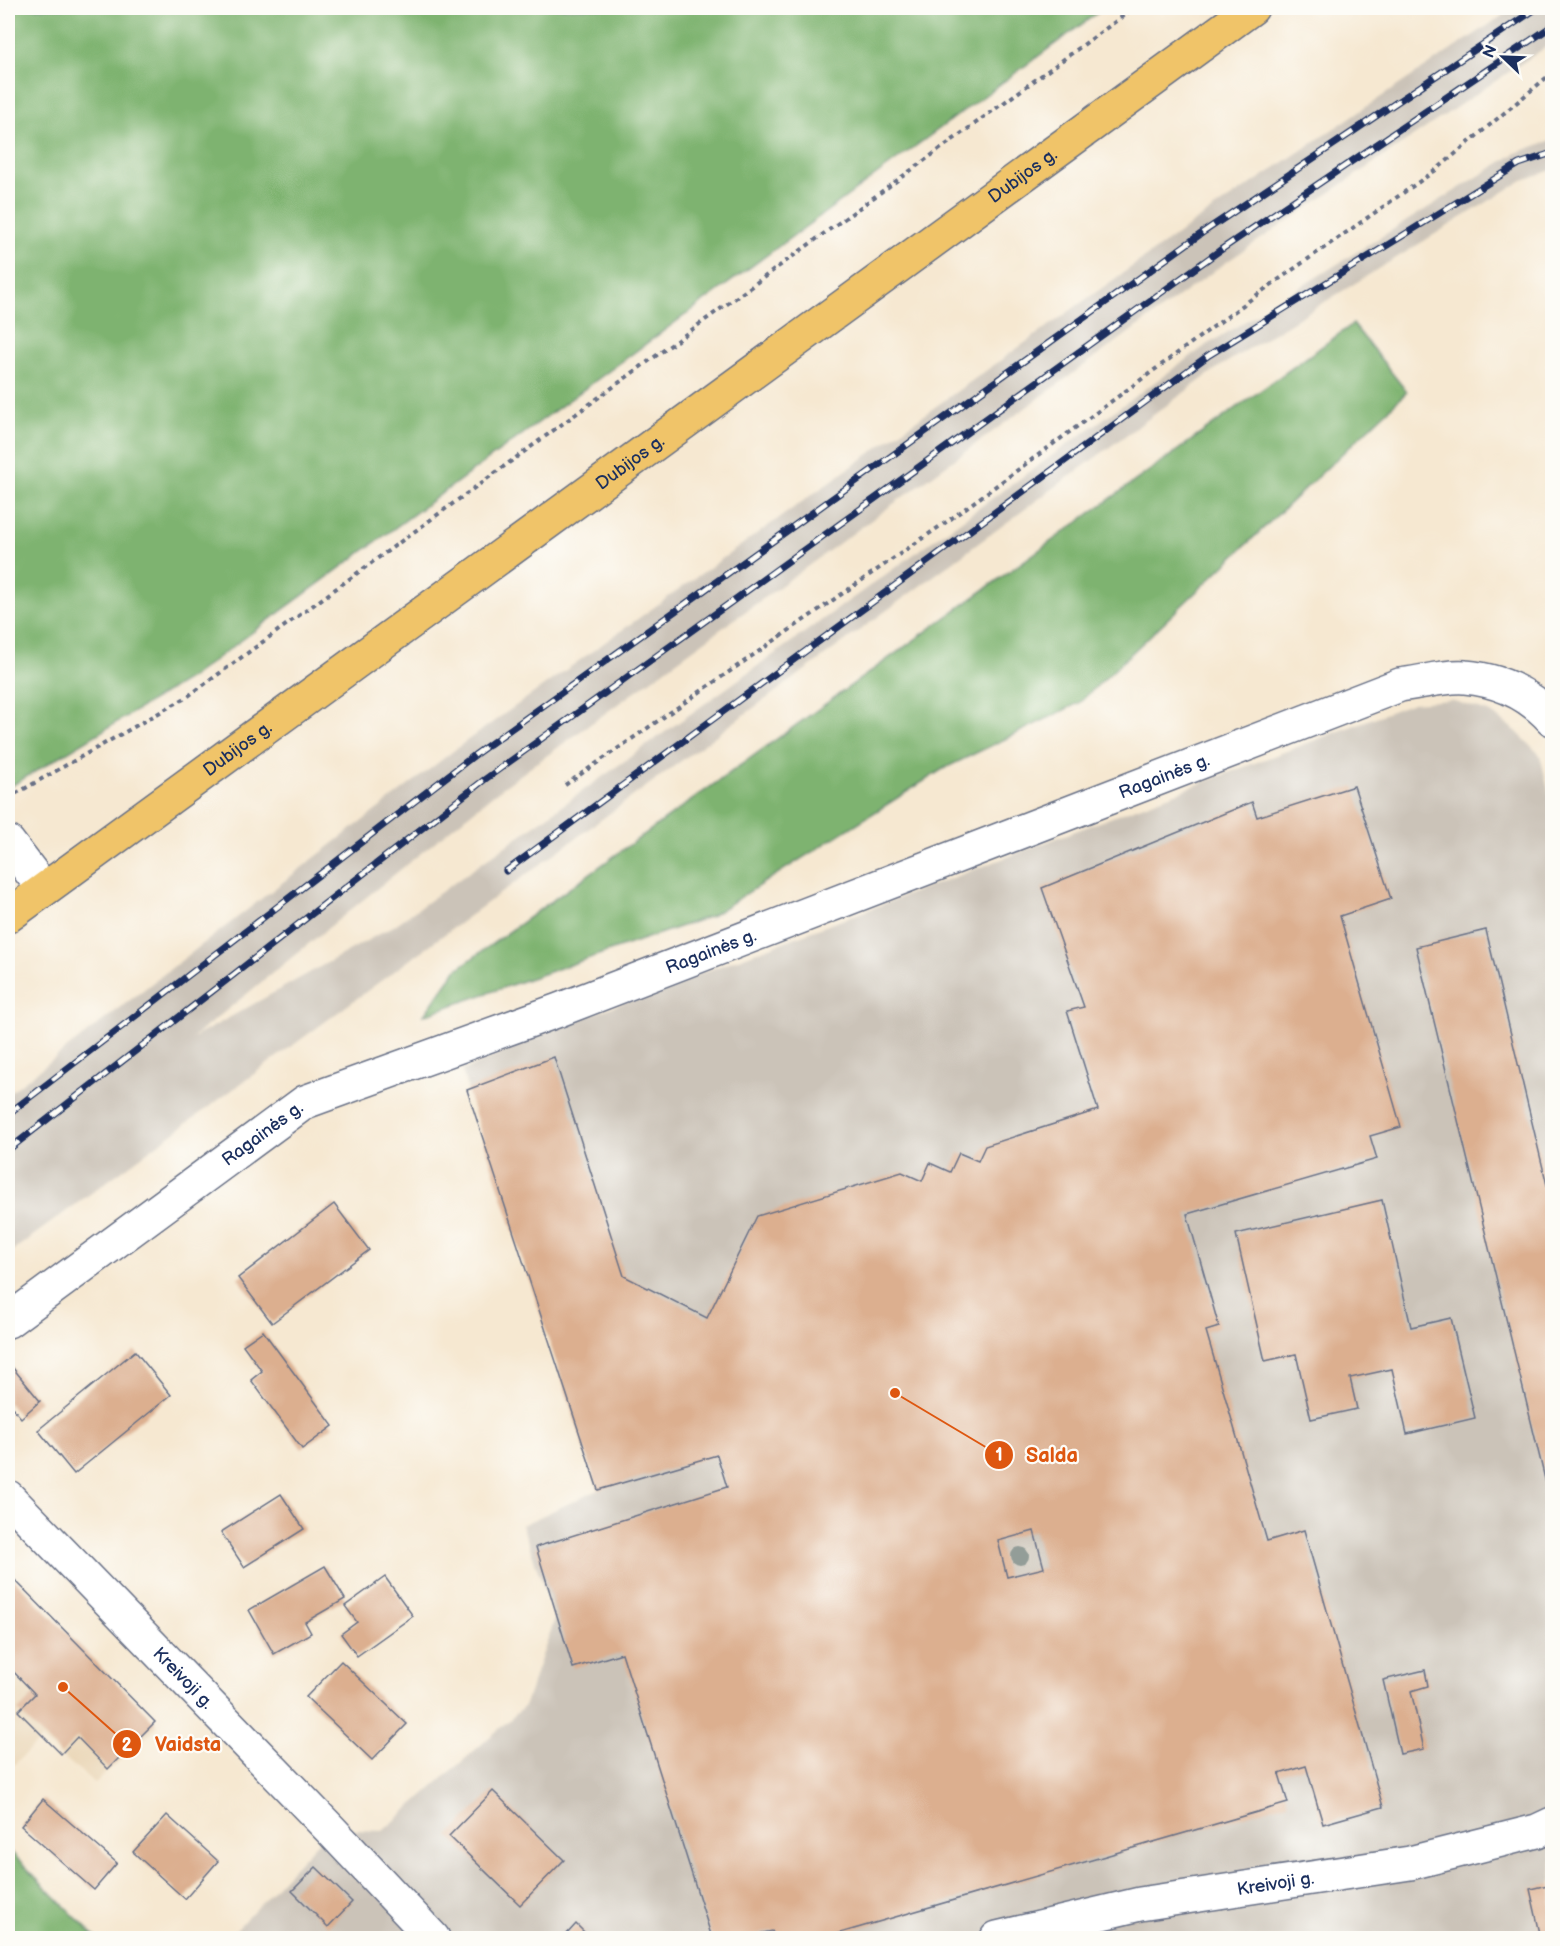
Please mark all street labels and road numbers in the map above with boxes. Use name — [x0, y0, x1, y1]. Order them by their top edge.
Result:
street label: Dubijos g. — [984, 144, 1061, 208]
street label: Dubijos g. — [592, 430, 668, 494]
street label: Dubijos g. — [199, 717, 276, 781]
street label: Ragainės g. — [1116, 749, 1213, 803]
street label: Ragainės g. — [663, 924, 759, 978]
street label: Ragainės g. — [218, 1097, 307, 1170]
street label: Kreivoji g. — [149, 1643, 218, 1713]
street label: Kreivoji g. — [1235, 1867, 1315, 1900]

